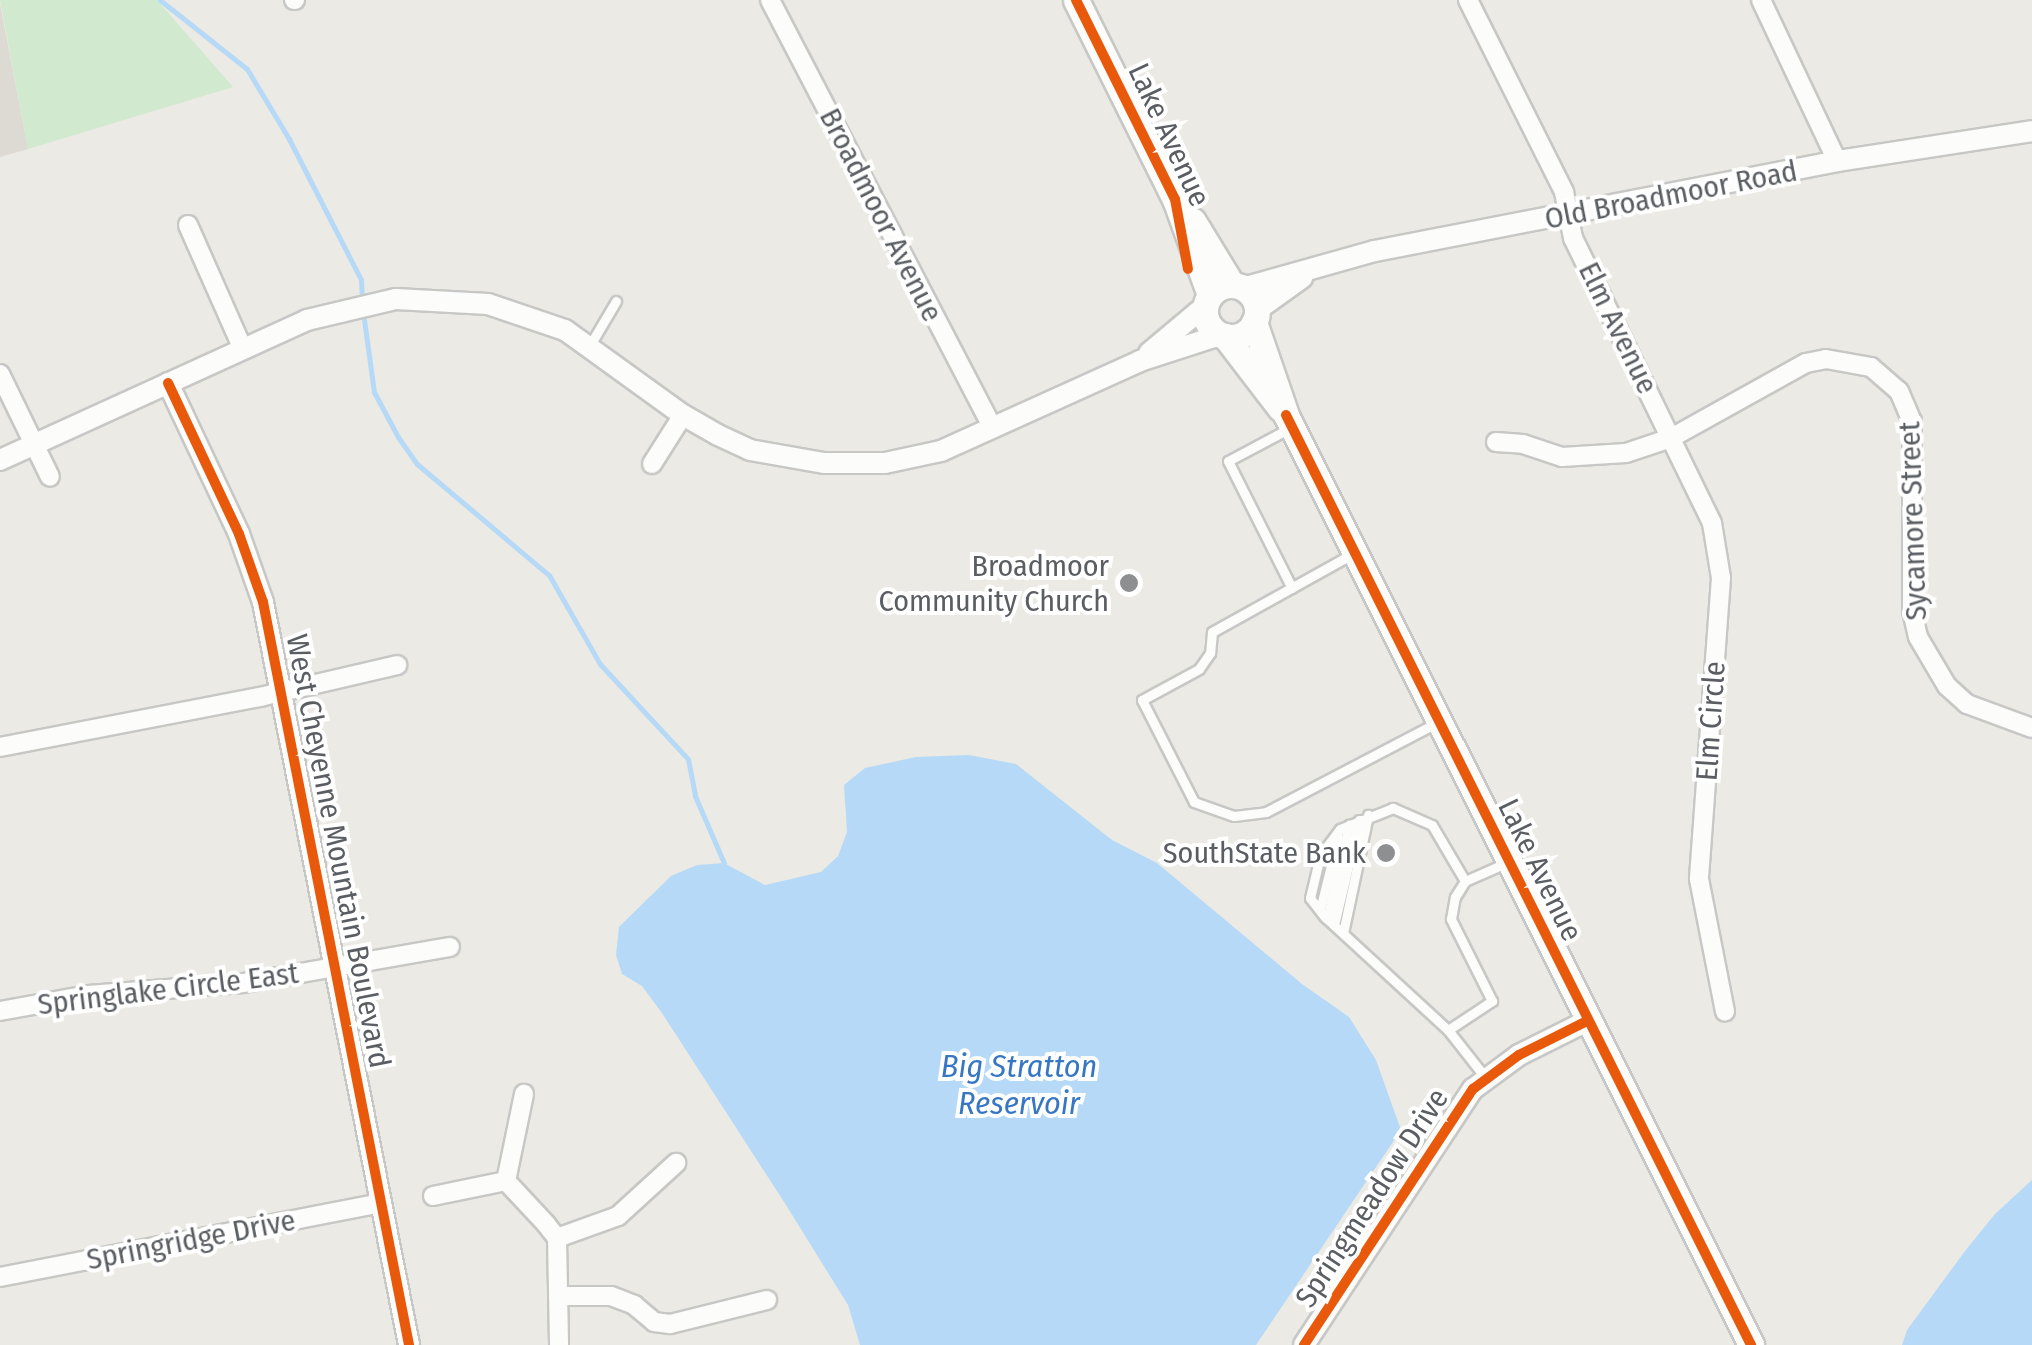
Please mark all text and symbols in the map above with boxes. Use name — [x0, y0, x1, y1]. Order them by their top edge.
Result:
street label: Lake Avenue — [1120, 58, 1218, 212]
street label: Broadmoor Avenue — [812, 102, 950, 328]
street label: Old Broadmoor Road — [1542, 153, 1800, 237]
street label: Elm Avenue — [1571, 256, 1665, 400]
street label: Sycamore Street — [1892, 421, 1934, 621]
place label: Broadmoor Community Church — [879, 548, 1109, 618]
marker: Broadmoor Community Church — [1118, 572, 1140, 594]
street label: West Cheyenne Mountain Boulevard — [278, 631, 398, 1071]
street label: Elm Circle — [1689, 660, 1733, 782]
street label: Lake Avenue — [1490, 793, 1590, 947]
place label: SouthState Bank — [1163, 835, 1366, 871]
marker: SouthState Bank — [1375, 842, 1397, 864]
street label: Springlake Circle East — [36, 955, 300, 1023]
water label: Big Stratton Reservoir — [941, 1048, 1097, 1123]
street label: Springmeadow Drive — [1288, 1082, 1456, 1314]
street label: Springridge Drive — [84, 1202, 298, 1278]

